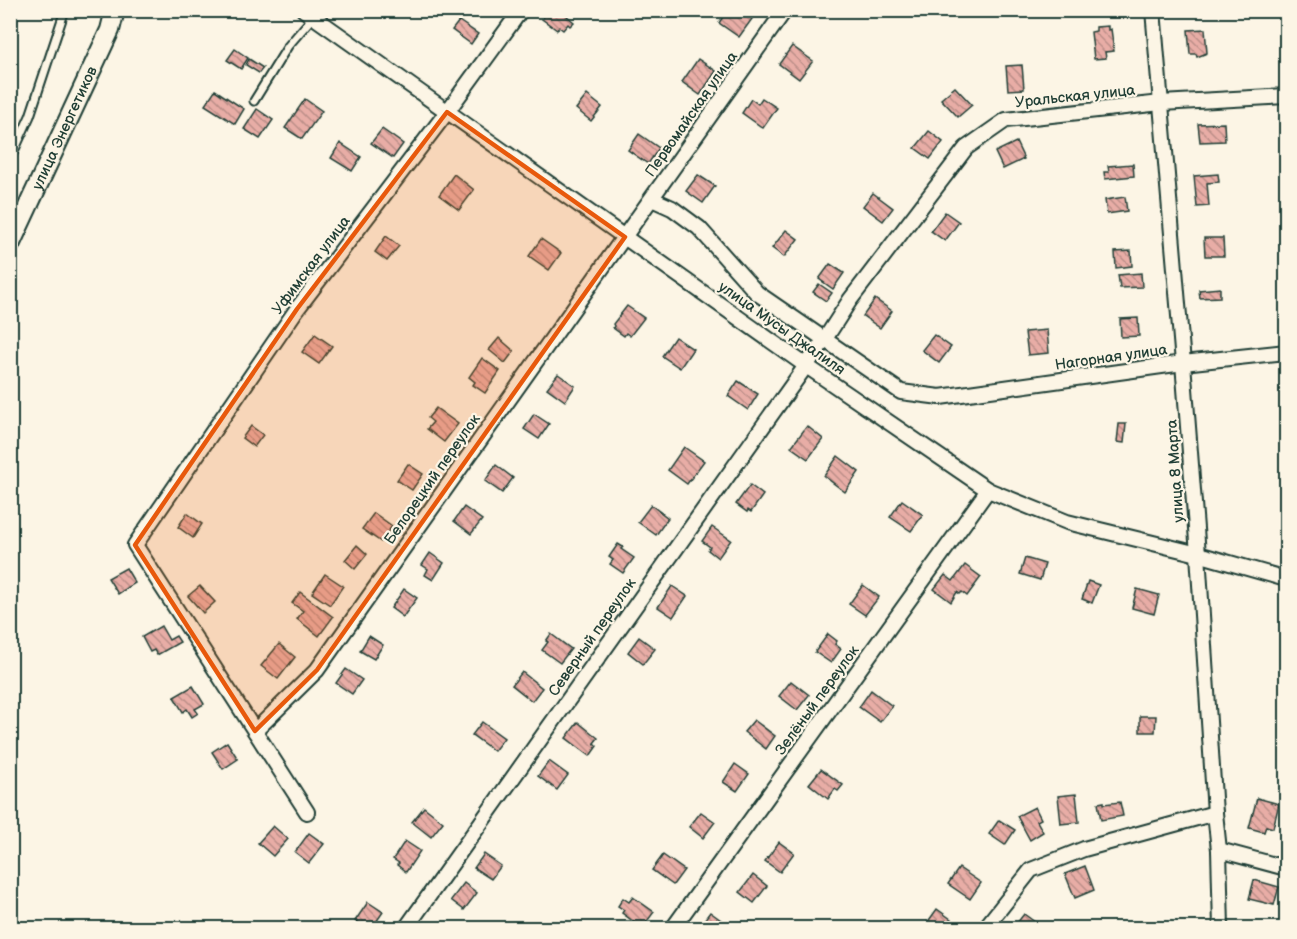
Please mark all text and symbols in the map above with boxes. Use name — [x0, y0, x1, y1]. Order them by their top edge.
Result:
street label: Первомайская улица — [641, 48, 742, 181]
street label: улица Энергетиков — [28, 63, 102, 193]
street label: Уральская улица — [1014, 81, 1136, 112]
street label: Уфимская улица — [268, 212, 355, 318]
street label: улица Мусы Джалиля — [715, 277, 849, 379]
street label: Нагорная улица — [1054, 340, 1168, 375]
street label: Белорецкий переулок — [380, 410, 485, 548]
street label: улица 8 Марта — [1162, 419, 1189, 523]
street label: Северный переулок — [544, 574, 640, 700]
street label: Зелёный переулок — [771, 642, 864, 759]

